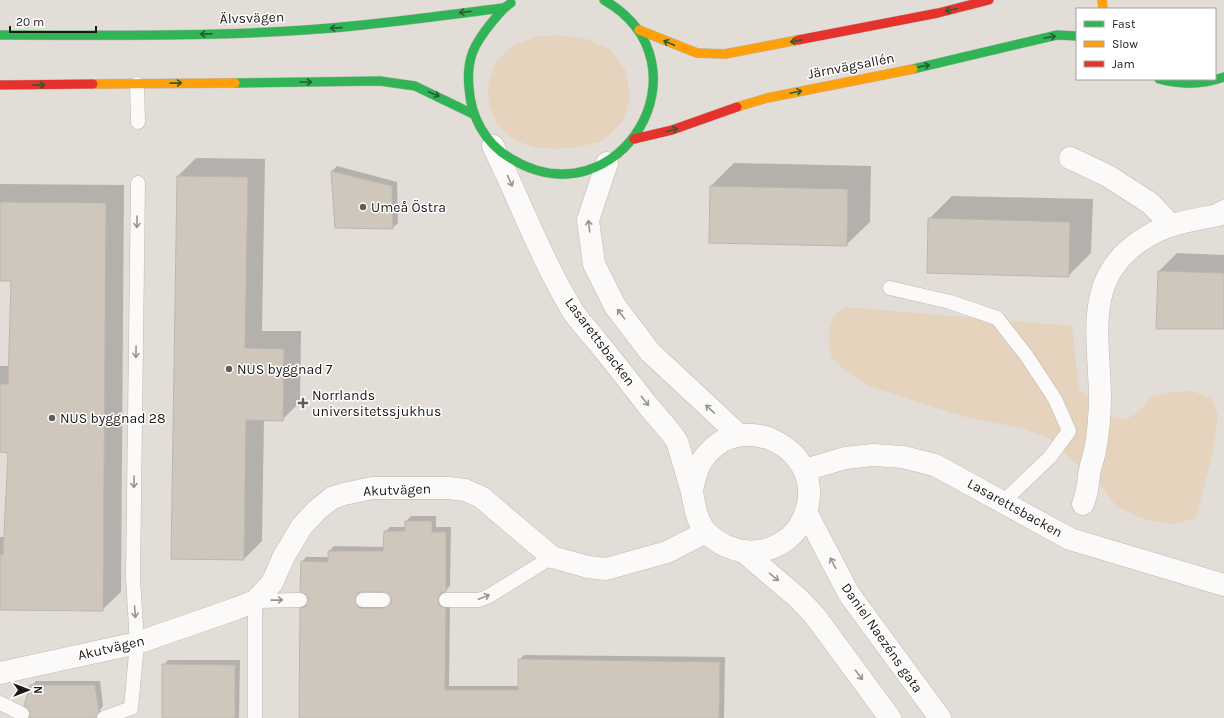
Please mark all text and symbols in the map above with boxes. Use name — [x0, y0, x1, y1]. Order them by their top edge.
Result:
one-way arrow — [945, 6, 958, 14]
scale bar — [10, 8, 96, 34]
street label: Älvsvägen — [219, 8, 285, 28]
legend — [1076, 8, 1216, 80]
one-way arrow — [459, 9, 472, 16]
text: 20 m — [16, 15, 44, 29]
text: Fast — [1112, 17, 1136, 31]
one-way arrow — [330, 24, 343, 31]
one-way arrow — [200, 30, 213, 38]
one-way arrow — [1043, 32, 1056, 40]
one-way arrow — [790, 37, 803, 45]
text: Slow — [1112, 37, 1138, 51]
one-way arrow — [663, 39, 675, 46]
street label: Järnvägsallén — [806, 49, 896, 83]
text: Jam — [1112, 57, 1135, 71]
one-way arrow — [917, 62, 930, 70]
one-way arrow — [299, 78, 312, 86]
one-way arrow — [169, 79, 182, 87]
one-way arrow — [32, 81, 45, 89]
one-way arrow — [789, 87, 802, 95]
one-way arrow — [428, 91, 440, 99]
one-way arrow — [665, 126, 678, 133]
one-way arrow — [507, 175, 514, 187]
place label: Umeå Östra — [371, 199, 446, 216]
marker: Umeå Östra — [358, 202, 368, 212]
one-way arrow — [134, 215, 141, 228]
one-way arrow — [585, 220, 592, 233]
street label: Lasarettsbacken — [561, 294, 639, 390]
one-way arrow — [617, 309, 625, 320]
one-way arrow — [132, 345, 140, 358]
place label: NUS byggnad 7 — [237, 361, 333, 378]
marker: NUS byggnad 7 — [224, 364, 234, 374]
place label: Norrlands universitetssjukhus — [312, 387, 441, 420]
one-way arrow — [640, 396, 649, 406]
marker: Norrlands universitetssjukhus — [297, 397, 309, 409]
one-way arrow — [705, 404, 715, 414]
place label: NUS byggnad 28 — [60, 410, 166, 427]
marker: NUS byggnad 28 — [47, 413, 57, 423]
one-way arrow — [130, 475, 138, 488]
street label: Lasarettsbacken — [964, 475, 1066, 541]
street label: Akutvägen — [363, 480, 431, 500]
one-way arrow — [829, 557, 836, 569]
one-way arrow — [769, 573, 779, 582]
street label: Daniel Naezéns gata — [838, 580, 926, 696]
one-way arrow — [478, 593, 490, 601]
one-way arrow — [270, 596, 283, 604]
one-way arrow — [131, 605, 138, 618]
street label: Akutvägen — [76, 632, 146, 664]
north arrow — [8, 670, 48, 710]
one-way arrow — [855, 670, 863, 681]
text: N — [31, 686, 44, 694]

